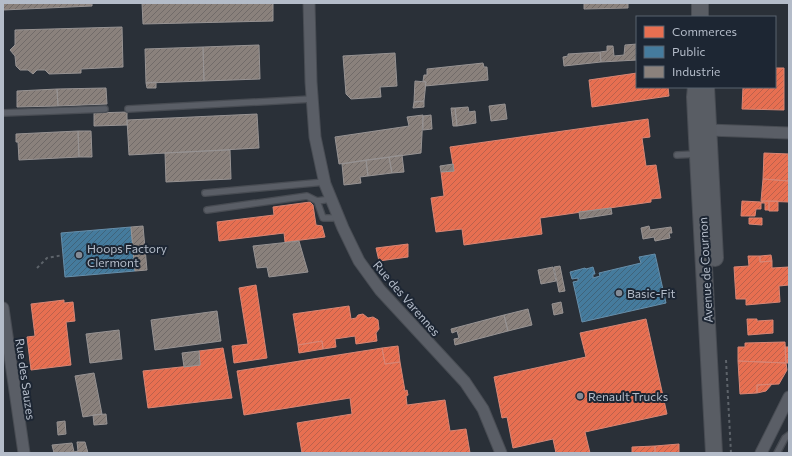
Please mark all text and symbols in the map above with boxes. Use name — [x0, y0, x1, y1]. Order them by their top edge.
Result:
legend — [636, 16, 776, 88]
text: Commerces — [672, 24, 737, 38]
text: Public — [672, 44, 705, 58]
text: Industrie — [672, 64, 720, 78]
street label: Avenue de Cournon — [695, 217, 715, 323]
place label: Hoops Factory Clermont — [87, 241, 167, 269]
marker: Hoops Factory Clermont — [74, 250, 84, 260]
street label: Rue des Varennes — [371, 258, 443, 338]
place label: Basic-Fit — [627, 286, 676, 300]
marker: Basic-Fit — [614, 288, 624, 298]
street label: Rue des Sauzes — [13, 337, 39, 421]
place label: Renault Trucks — [588, 389, 668, 403]
marker: Renault Trucks — [575, 391, 585, 401]

